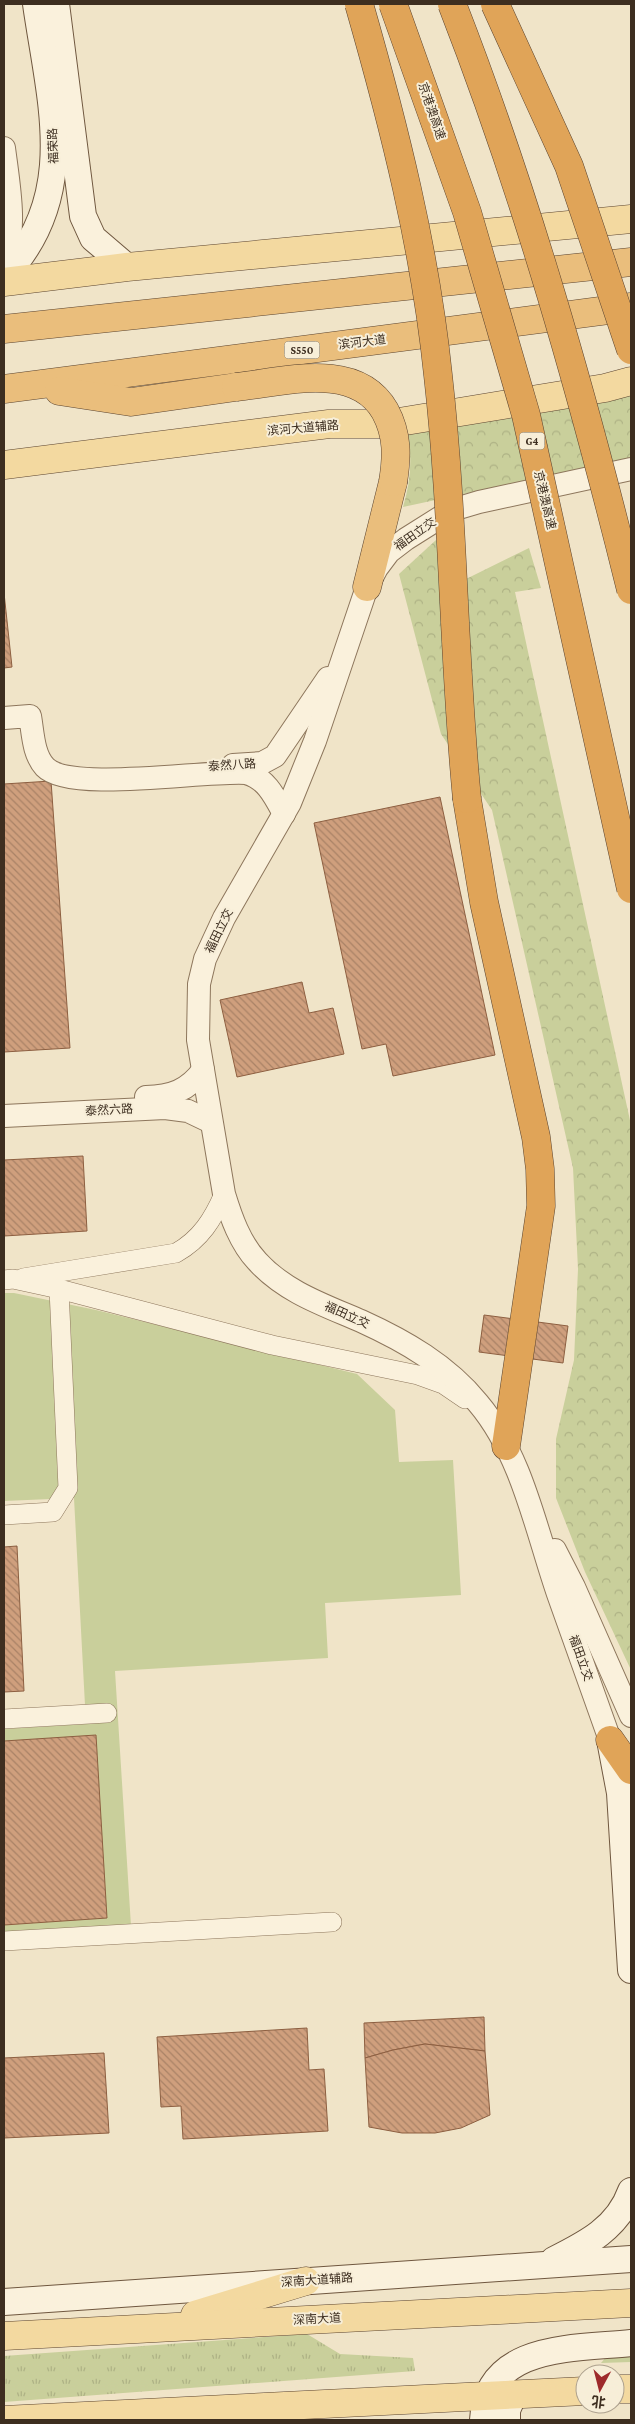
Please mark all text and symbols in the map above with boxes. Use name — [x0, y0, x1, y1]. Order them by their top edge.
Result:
street label: 京港澳高速 — [416, 80, 448, 142]
street label: 福荣路 — [45, 128, 61, 164]
street label: 滨河大道 — [337, 332, 387, 352]
road number: S550 — [284, 342, 320, 358]
street label: 滨河大道辅路 — [267, 418, 339, 438]
road number: G4 — [520, 432, 544, 450]
street label: 京港澳高速 — [531, 469, 559, 531]
street label: 福田立交 — [391, 514, 439, 554]
street label: 泰然八路 — [208, 756, 256, 774]
street label: 福田立交 — [202, 906, 236, 956]
street label: 泰然六路 — [85, 1102, 133, 1118]
street label: 福田立交 — [322, 1299, 372, 1331]
street label: 福田立交 — [566, 1633, 596, 1683]
street label: 深南大道辅路 — [281, 2271, 353, 2289]
street label: 深南大道 — [293, 2311, 341, 2327]
north arrow — [575, 2364, 625, 2414]
text: 北 — [590, 2393, 606, 2411]

